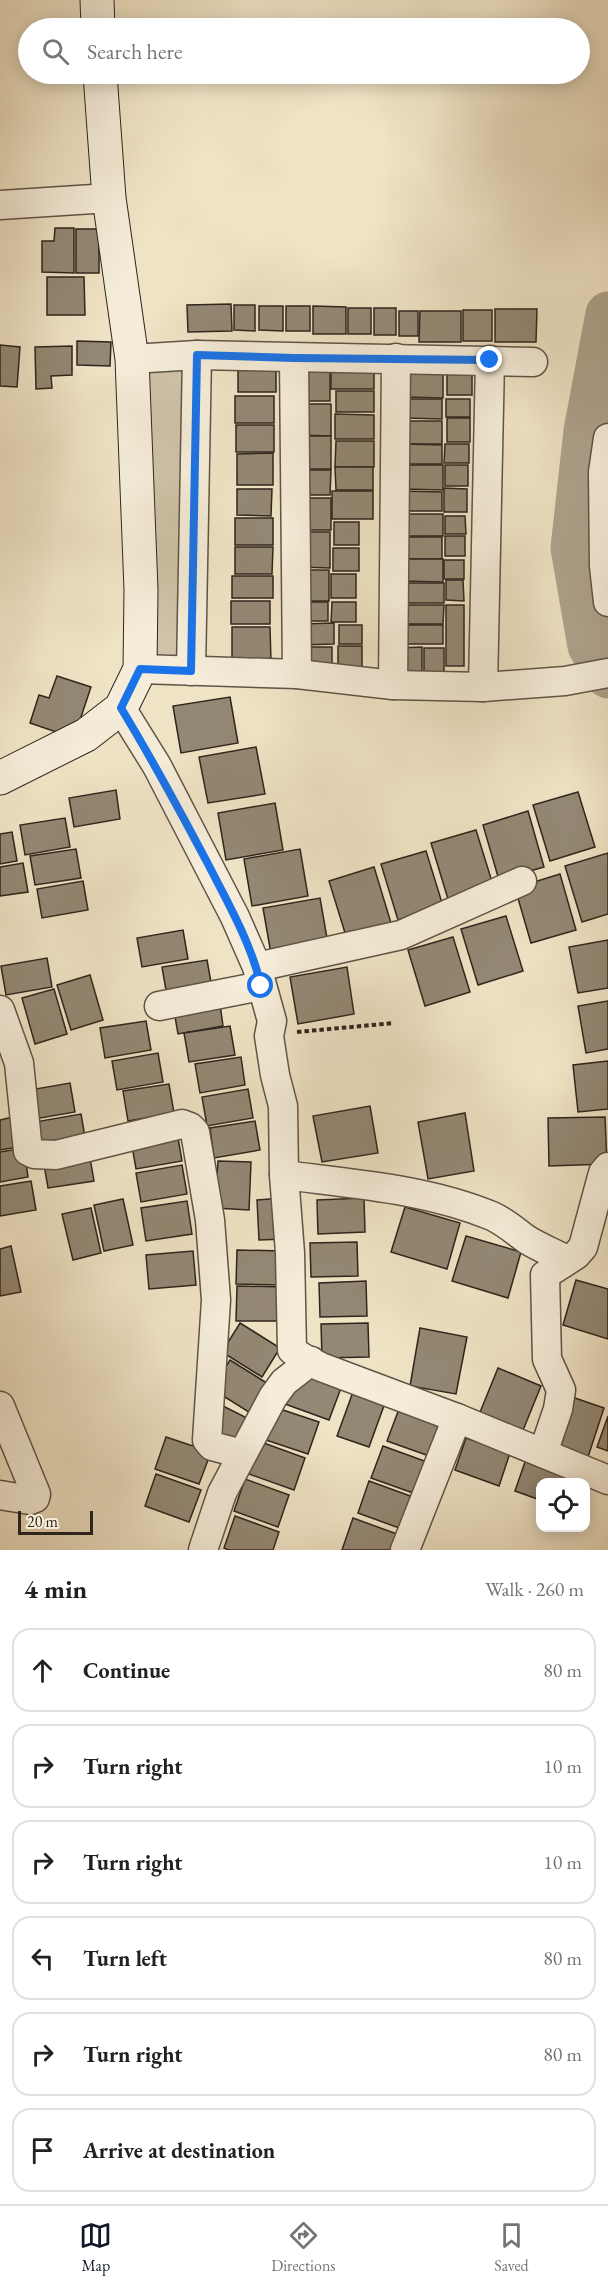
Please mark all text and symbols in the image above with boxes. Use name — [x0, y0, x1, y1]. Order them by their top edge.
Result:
search box — [18, 18, 590, 84]
icon: search — [39, 35, 72, 68]
text: Search here — [87, 37, 182, 66]
route end — [476, 346, 502, 372]
route start — [247, 972, 273, 998]
map controls — [536, 1478, 590, 1532]
button: locate — [536, 1478, 590, 1532]
scale bar — [18, 1508, 93, 1536]
text: 20 m — [27, 1511, 58, 1532]
text: 4 min — [24, 1572, 87, 1606]
text: Walk · 260 m — [485, 1576, 584, 1602]
icon: ahead — [26, 1654, 59, 1687]
text: Continue — [83, 1656, 170, 1685]
text: 80 m — [543, 1657, 582, 1683]
icon: right — [26, 1750, 59, 1783]
text: Turn right — [83, 1752, 182, 1781]
text: 10 m — [543, 1753, 582, 1779]
icon: right — [26, 1846, 59, 1879]
text: Turn right — [83, 1848, 182, 1877]
text: 10 m — [543, 1849, 582, 1875]
icon: left — [26, 1942, 59, 1975]
text: Turn left — [83, 1944, 167, 1973]
text: 80 m — [543, 1945, 582, 1971]
icon: right — [26, 2038, 59, 2071]
text: Turn right — [83, 2040, 182, 2069]
text: 80 m — [543, 2041, 582, 2067]
icon: arrive — [26, 2134, 59, 2167]
text: Arrive at destination — [83, 2136, 275, 2165]
tab: Map — [79, 2219, 112, 2276]
tab: Directions — [271, 2219, 336, 2276]
tab: Saved — [494, 2219, 529, 2276]

